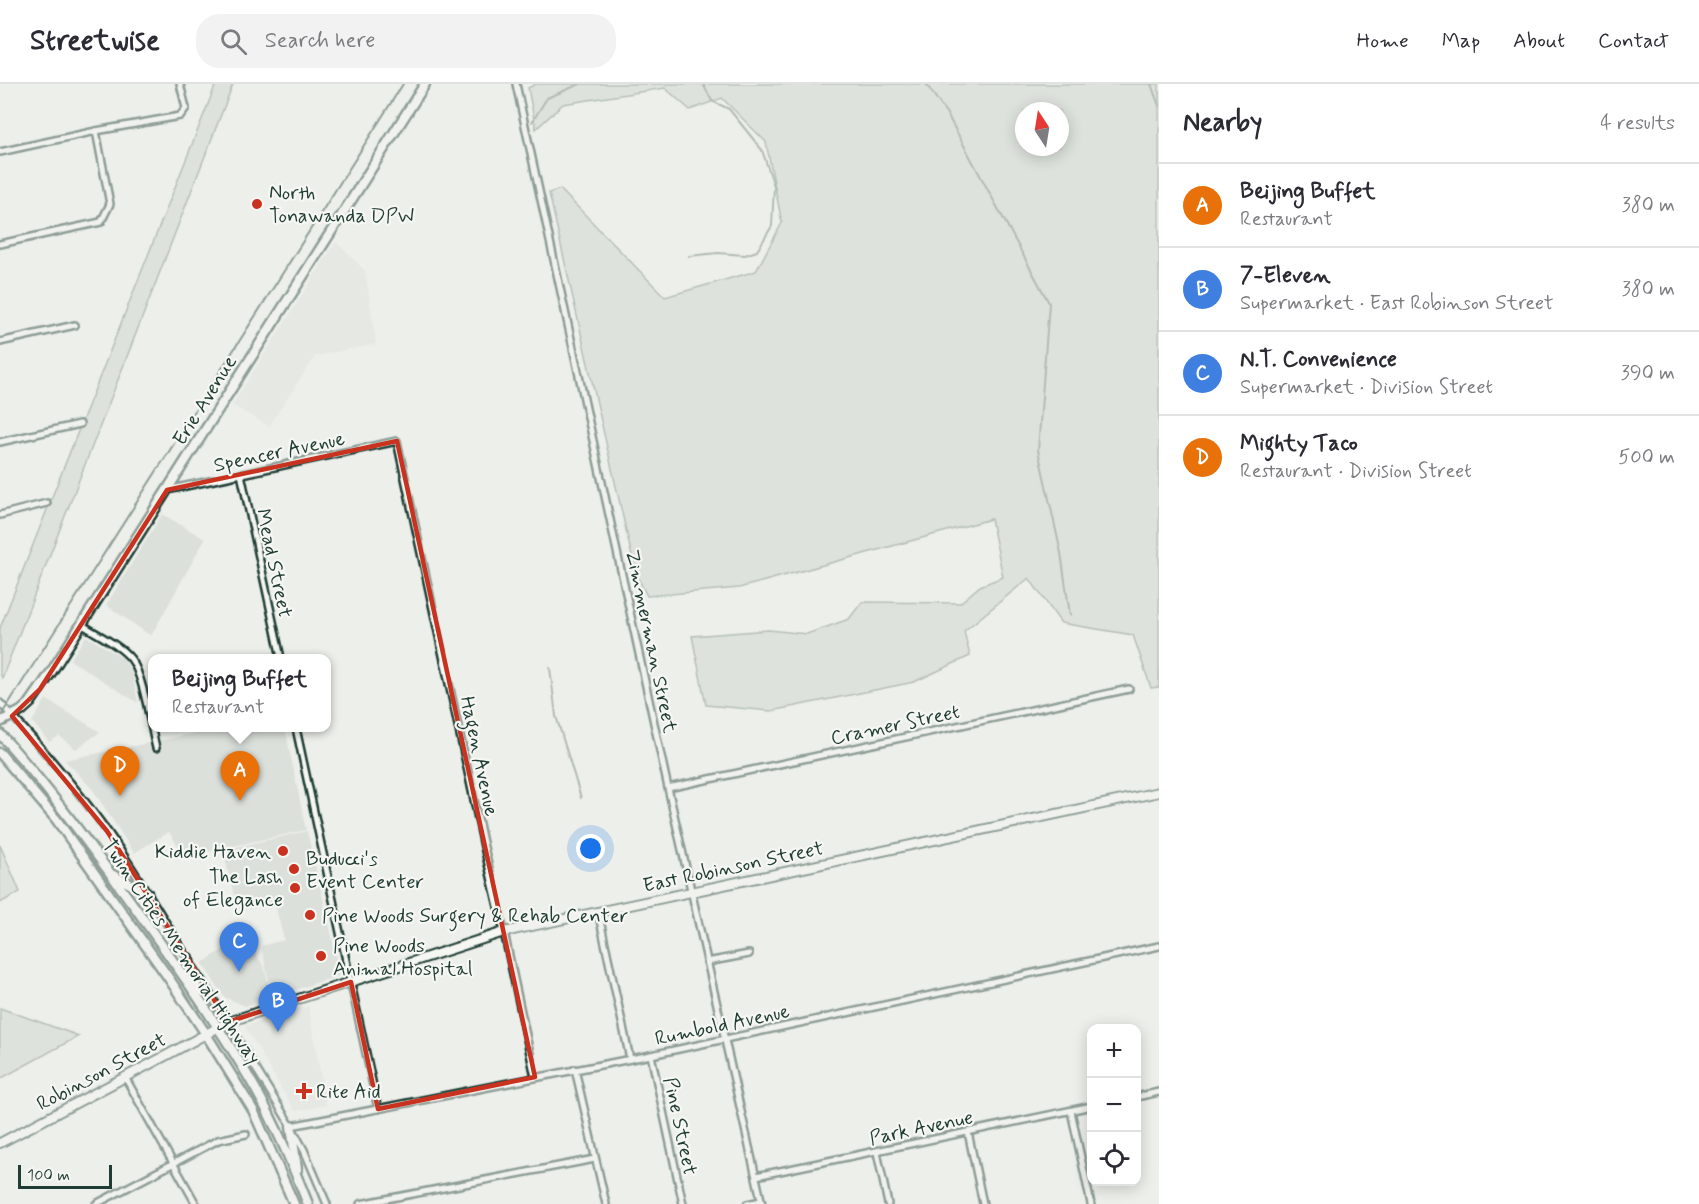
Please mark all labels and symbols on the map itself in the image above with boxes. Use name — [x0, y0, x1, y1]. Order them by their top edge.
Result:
north arrow — [1015, 102, 1069, 156]
place label: North Tonawanda DPW — [269, 180, 415, 230]
marker: North Tonawanda DPW — [250, 197, 264, 211]
street label: Erie Avenue — [167, 350, 244, 451]
street label: Spencer Avenue — [211, 425, 347, 480]
street label: Mead Street — [249, 506, 298, 620]
street label: Zimmerman Street — [618, 547, 683, 736]
street label: Hagen Avenue — [451, 694, 504, 819]
street label: Cramer Street — [828, 699, 962, 752]
pin: D — [100, 746, 140, 796]
pin: A — [220, 752, 260, 801]
street label: Twin Cities Memorial Highway — [98, 834, 266, 1068]
your location — [576, 834, 605, 863]
street label: East Robinson Street — [640, 835, 826, 900]
place label: Kiddie Haven — [155, 839, 271, 866]
marker: Kiddie Haven — [276, 844, 290, 858]
place label: Buducci's Event Center — [306, 846, 424, 896]
marker: Buducci's Event Center — [287, 862, 301, 876]
place label: The Lash of Elegance — [183, 864, 283, 915]
marker: The Lash of Elegance — [288, 881, 302, 895]
place label: Pine Woods Surgery & Rehab Center — [322, 903, 628, 932]
marker: Pine Woods Surgery & Rehab Center — [303, 908, 317, 922]
pin: C — [220, 922, 258, 972]
place label: Pine Woods Animal Hospital — [333, 933, 473, 983]
marker: Pine Woods Animal Hospital — [314, 949, 328, 963]
pin: B — [258, 982, 298, 1032]
street label: Rumbold Avenue — [653, 998, 792, 1053]
street label: Robinson Street — [32, 1027, 171, 1118]
street label: Pine Street — [656, 1075, 703, 1178]
place label: Rite Aid — [316, 1079, 381, 1106]
marker: Rite Aid — [297, 1084, 311, 1098]
street label: Park Avenue — [867, 1104, 976, 1153]
scale bar — [18, 1162, 112, 1190]

